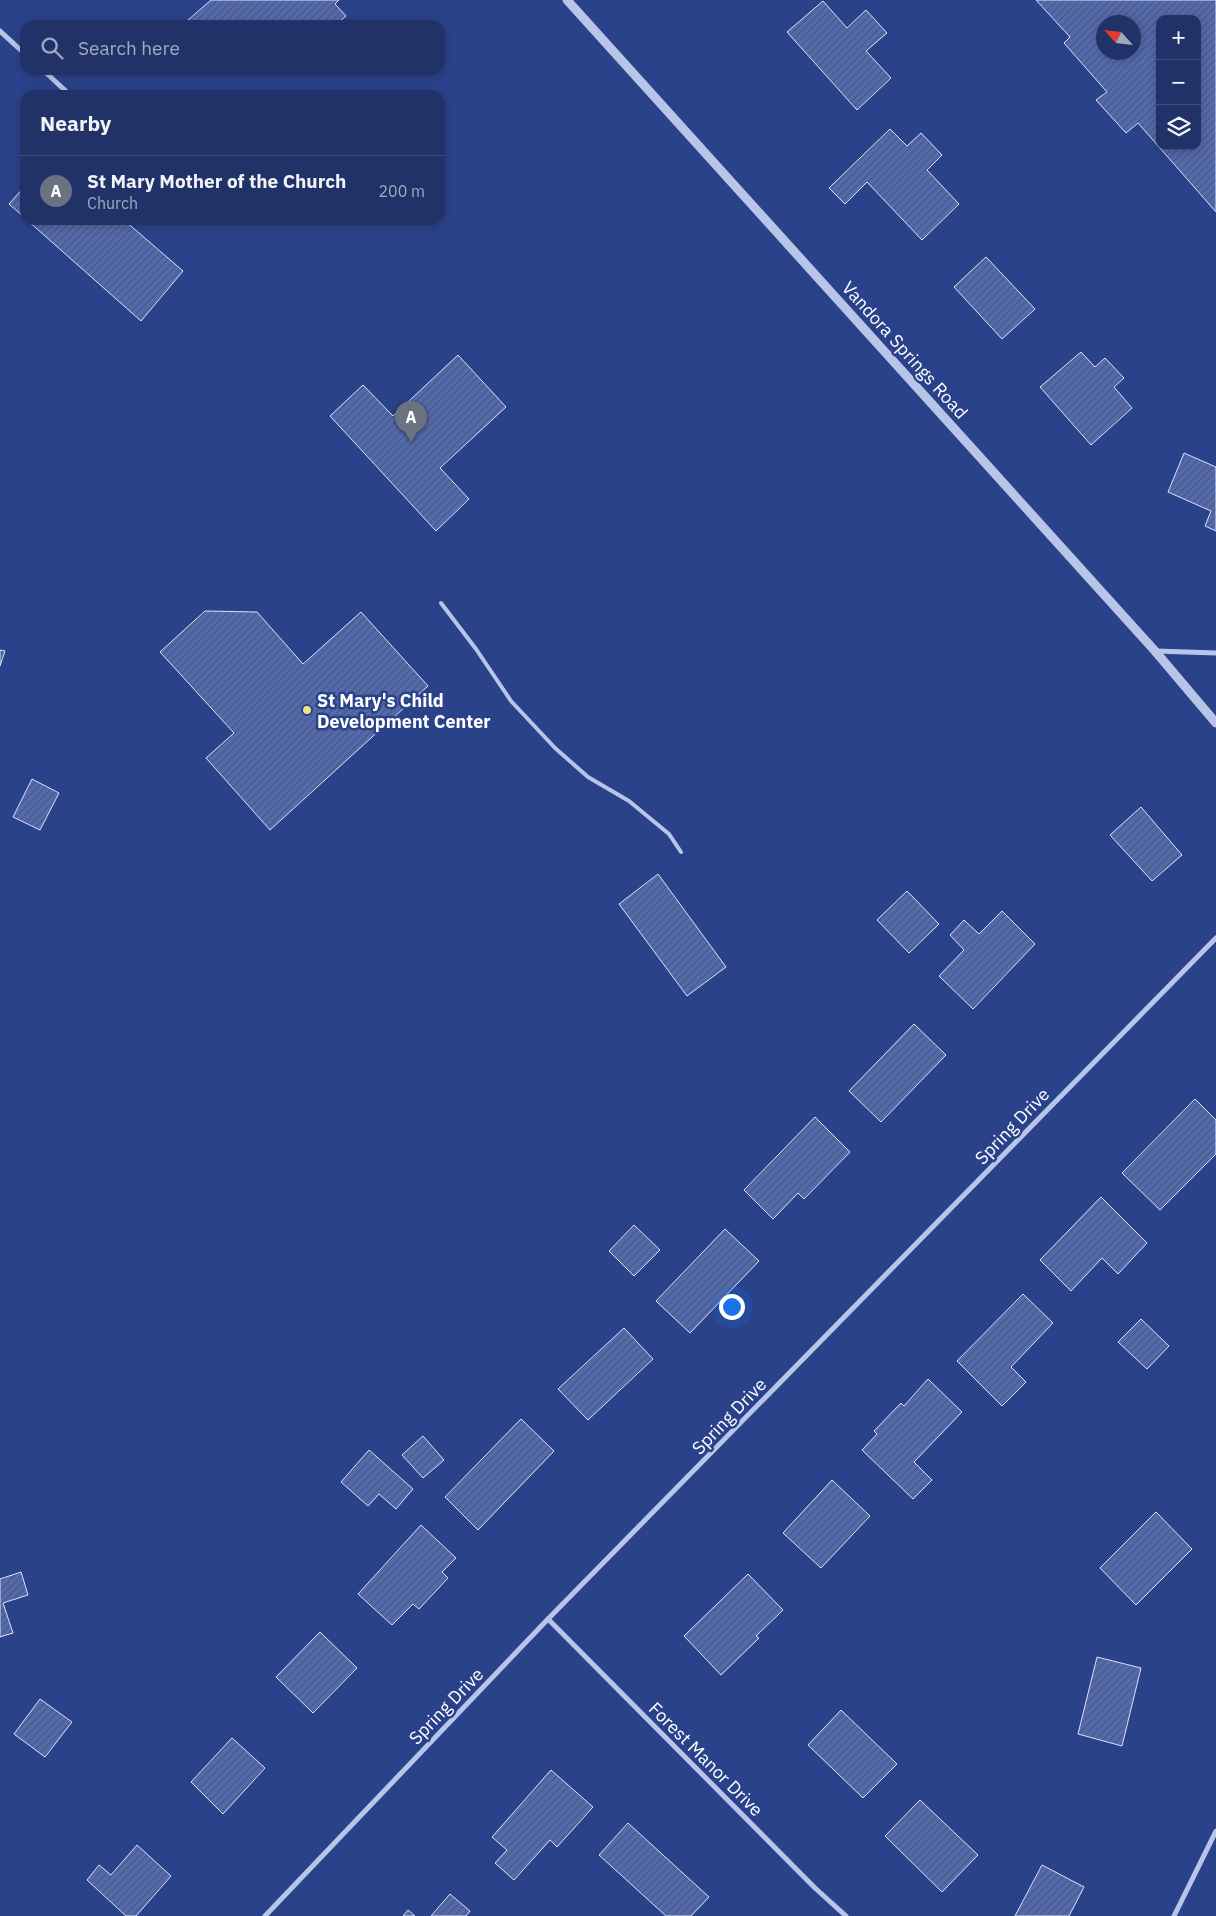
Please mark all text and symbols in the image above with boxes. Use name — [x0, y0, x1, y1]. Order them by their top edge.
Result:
north arrow — [1096, 15, 1141, 60]
map controls — [1156, 15, 1201, 150]
button: + — [1156, 15, 1201, 60]
search box — [20, 20, 445, 75]
icon: search — [38, 34, 66, 62]
text: Search here — [78, 36, 180, 60]
button: − — [1156, 60, 1201, 105]
button: layers — [1156, 105, 1201, 150]
text: Nearby — [40, 109, 111, 137]
text: St Mary Mother of the Church — [87, 169, 346, 193]
text: A — [51, 181, 61, 201]
text: 200 m — [378, 181, 425, 201]
text: Church — [87, 193, 138, 213]
street label: Vandora Springs Road — [837, 276, 973, 424]
pin: A — [395, 401, 427, 442]
place label: St Mary's Child Development Center — [317, 689, 491, 733]
marker: St Mary's Child Development Center — [301, 704, 313, 716]
street label: Spring Drive — [970, 1083, 1054, 1169]
your location — [719, 1294, 745, 1320]
street label: Spring Drive — [687, 1373, 771, 1459]
street label: Spring Drive — [404, 1663, 488, 1749]
street label: Forest Manor Drive — [644, 1697, 768, 1821]

